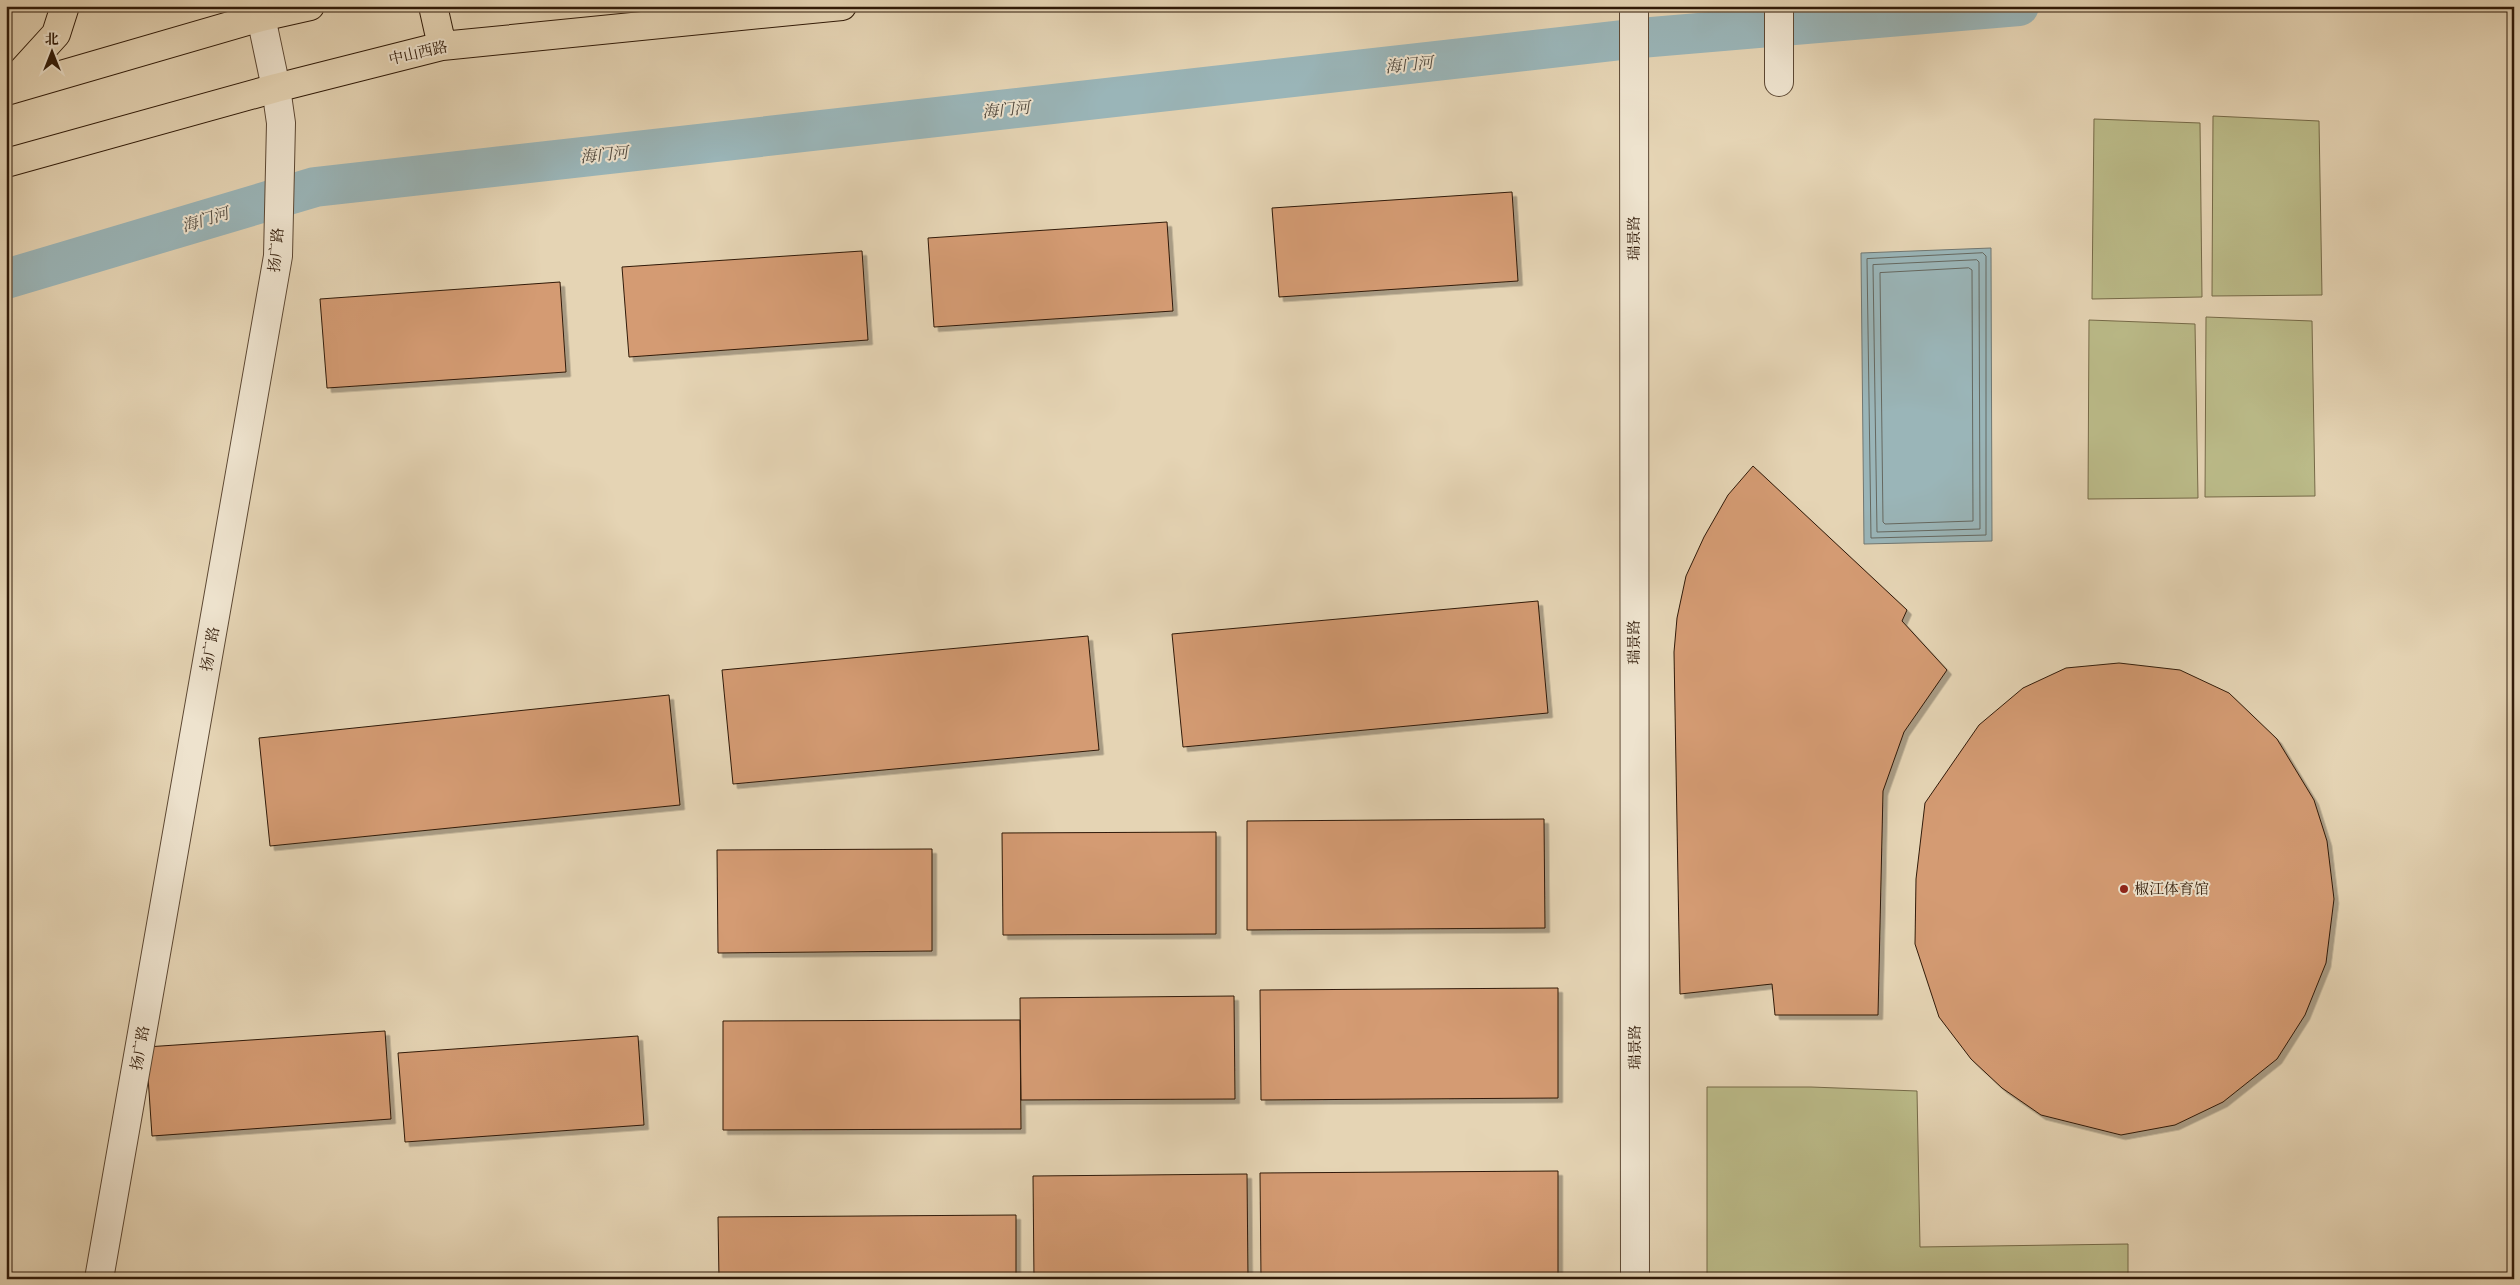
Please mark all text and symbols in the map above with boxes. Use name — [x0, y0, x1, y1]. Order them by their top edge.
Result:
north arrow — [28, 28, 78, 78]
text: 北 — [45, 30, 59, 49]
street label: 中山西路 — [387, 37, 449, 69]
water label: 海门河 — [1384, 51, 1437, 78]
water label: 海门河 — [981, 96, 1034, 123]
water label: 海门河 — [579, 141, 632, 168]
water label: 海门河 — [179, 202, 234, 237]
street label: 瑞景路 — [1624, 215, 1644, 261]
street label: 扬广路 — [264, 227, 288, 273]
street label: 瑞景路 — [1624, 619, 1644, 665]
street label: 扬广路 — [196, 625, 224, 673]
place label: 椒江体育馆 — [2134, 879, 2209, 899]
marker: 椒江体育馆 — [2118, 883, 2130, 895]
street label: 扬广路 — [126, 1024, 154, 1072]
street label: 瑞景路 — [1625, 1024, 1645, 1070]

